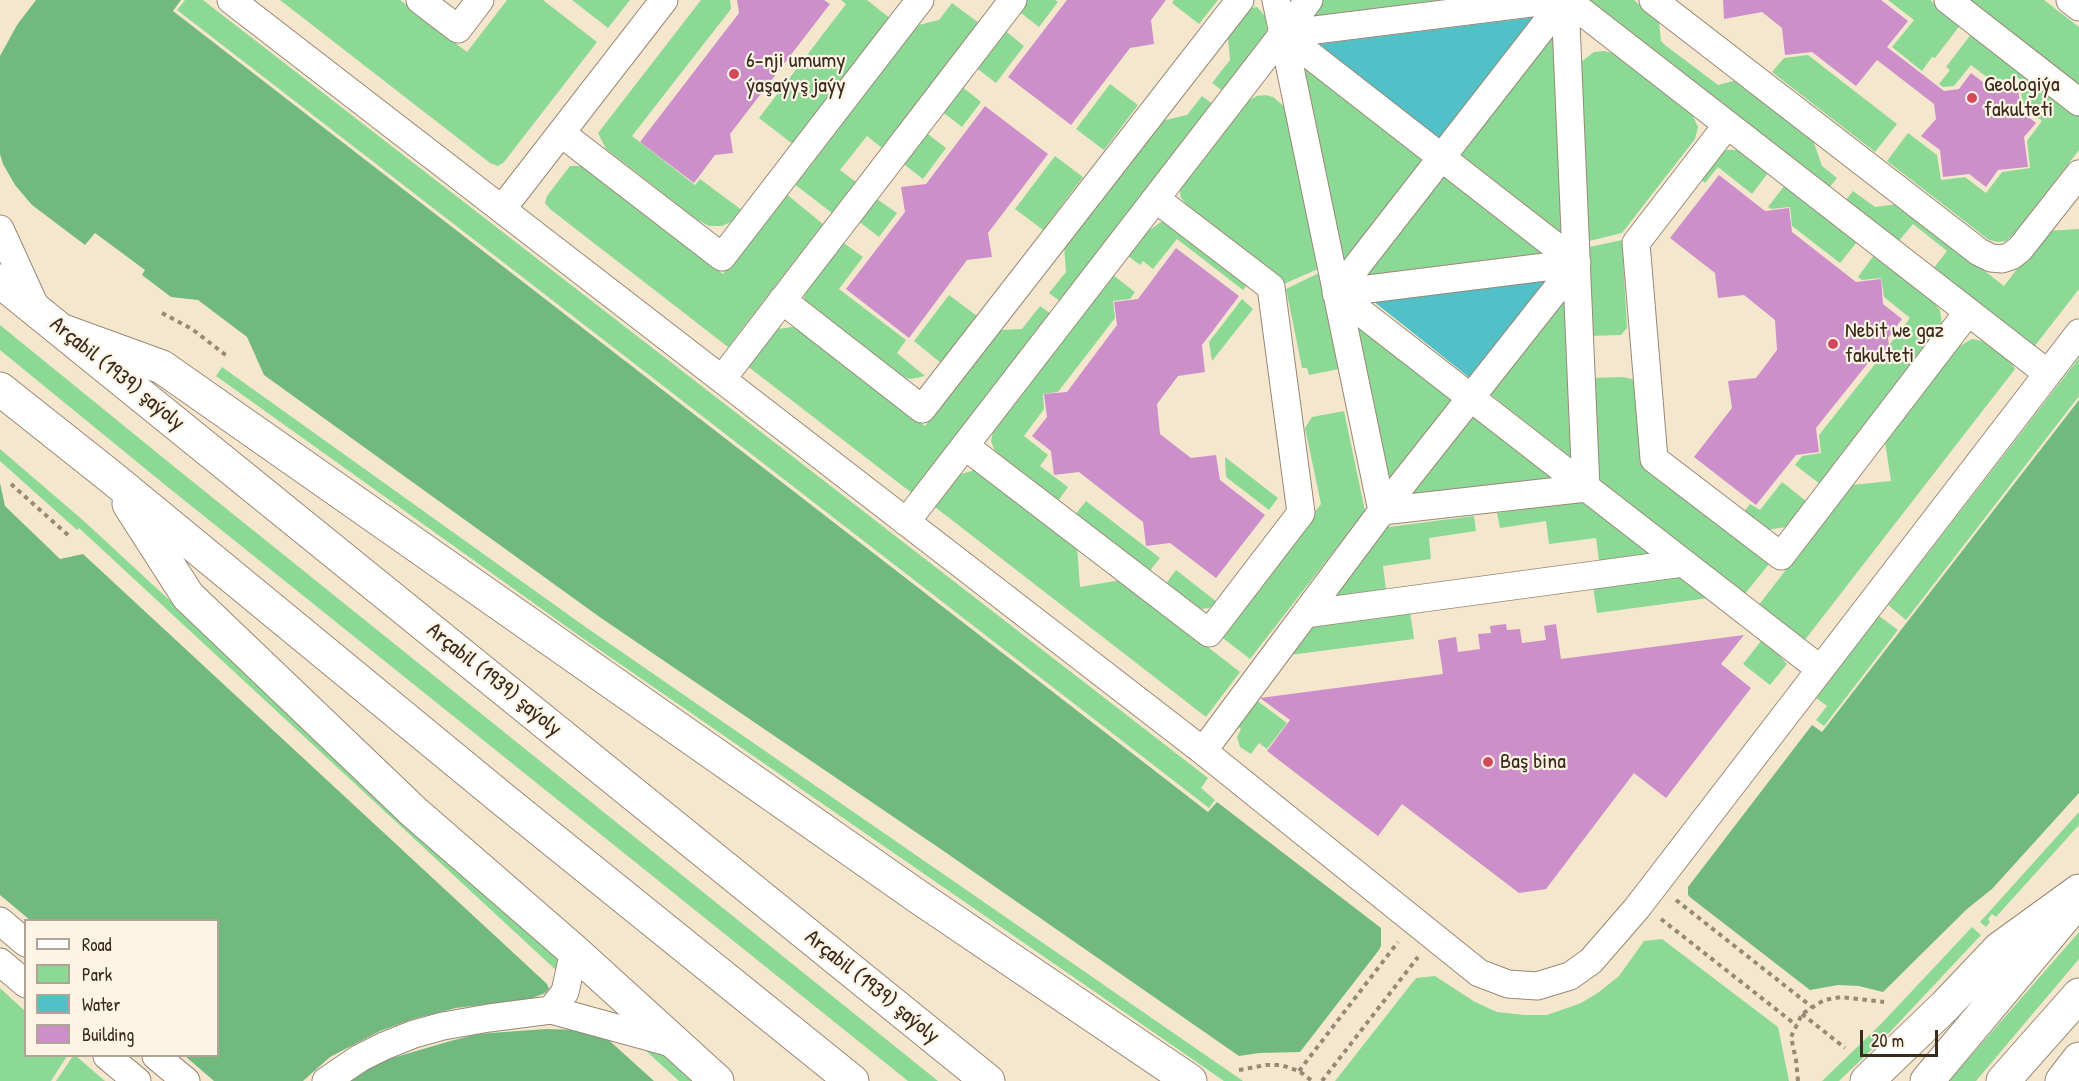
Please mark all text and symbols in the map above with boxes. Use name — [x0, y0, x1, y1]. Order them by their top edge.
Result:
place label: 6-nji umumy ýaşaýyş jaýy — [746, 48, 846, 100]
marker: 6-nji umumy ýaşaýyş jaýy — [727, 67, 741, 81]
place label: Geologiýa fakulteti — [1984, 72, 2060, 124]
marker: Geologiýa fakulteti — [1965, 91, 1979, 105]
street label: Arçabil (1939) şaýoly — [44, 311, 190, 437]
place label: Nebit we gaz fakulteti — [1845, 318, 1944, 370]
marker: Nebit we gaz fakulteti — [1826, 337, 1840, 351]
street label: Arçabil (1939) şaýoly — [421, 617, 567, 743]
place label: Baş bina — [1500, 749, 1566, 775]
marker: Baş bina — [1481, 755, 1495, 769]
legend — [24, 919, 219, 1057]
street label: Arçabil (1939) şaýoly — [799, 924, 945, 1050]
text: Road — [82, 932, 112, 957]
text: Park — [82, 962, 112, 987]
text: Water — [82, 992, 120, 1017]
scale bar — [1863, 1018, 1941, 1056]
text: Building — [82, 1022, 134, 1047]
text: 20 m — [1871, 1028, 1904, 1053]

